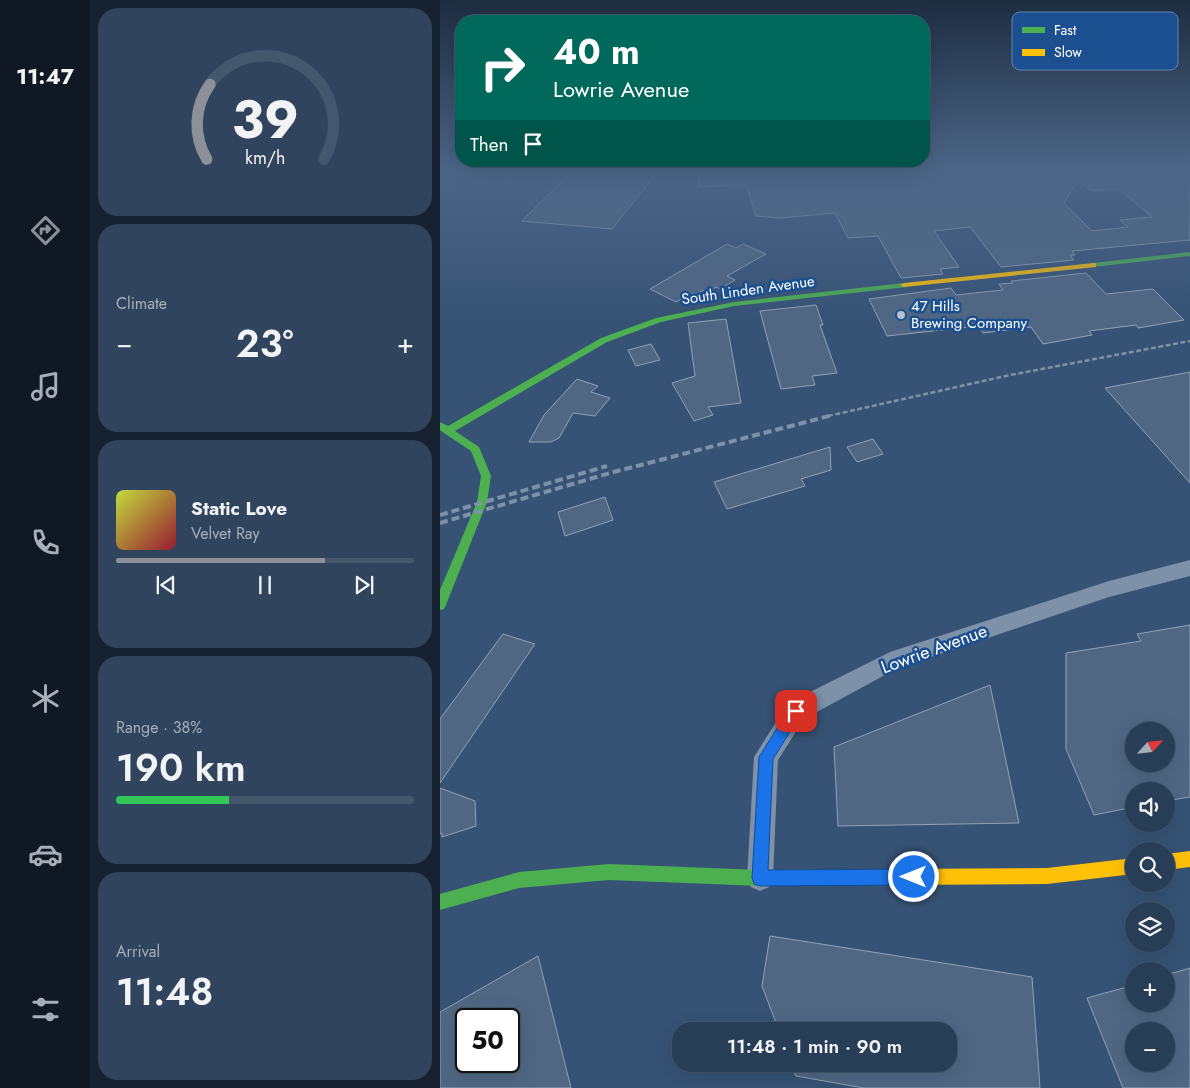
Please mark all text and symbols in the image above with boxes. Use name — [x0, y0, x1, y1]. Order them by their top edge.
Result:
legend — [1012, 12, 1178, 70]
text: Fast — [1054, 20, 1077, 40]
text: 40 m — [553, 27, 640, 77]
icon: right — [470, 35, 535, 100]
text: Slow — [1054, 42, 1082, 62]
text: 11:47 — [16, 60, 74, 92]
text: Lowrie Avenue — [553, 73, 689, 105]
text: 39 — [231, 82, 299, 158]
icon: arrive — [519, 130, 547, 158]
text: Then — [470, 131, 509, 158]
text: km/h — [245, 145, 285, 171]
icon: directions — [28, 213, 63, 248]
street label: South Linden Avenue — [680, 270, 816, 310]
text: Climate — [116, 292, 167, 315]
place label: 47 Hills Brewing Company — [911, 295, 1028, 334]
marker: 47 Hills Brewing Company — [895, 309, 907, 321]
text: 23° — [236, 316, 293, 371]
text: − — [116, 323, 133, 364]
text: + — [397, 323, 414, 364]
icon: music — [28, 369, 63, 404]
text: Static Love — [191, 495, 287, 522]
text: Velvet Ray — [191, 522, 260, 545]
icon: phone — [28, 525, 63, 560]
icon: previous — [152, 571, 180, 599]
icon: pause — [251, 571, 279, 599]
icon: next — [350, 571, 378, 599]
street label: Lowrie Avenue — [877, 618, 991, 680]
icon: climate — [28, 681, 63, 716]
pin — [775, 690, 817, 732]
icon: arrive — [782, 697, 810, 725]
text: Range · 38% — [116, 716, 202, 739]
north arrow — [1125, 722, 1175, 772]
map controls — [1125, 722, 1175, 1072]
text: 190 km — [116, 740, 246, 795]
button: sound — [1125, 782, 1175, 832]
icon: car — [28, 837, 63, 872]
button: search — [1125, 842, 1175, 892]
position arrow — [887, 850, 939, 902]
button: layers — [1125, 902, 1175, 952]
text: Arrival — [116, 940, 160, 963]
button: + — [1125, 962, 1175, 1012]
text: 11:48 — [116, 964, 213, 1019]
icon: filters — [28, 992, 63, 1027]
speed limit sign: 50 — [455, 1008, 520, 1073]
button: − — [1125, 1022, 1175, 1072]
text: 11:48 · 1 min · 90 m — [727, 1033, 902, 1060]

